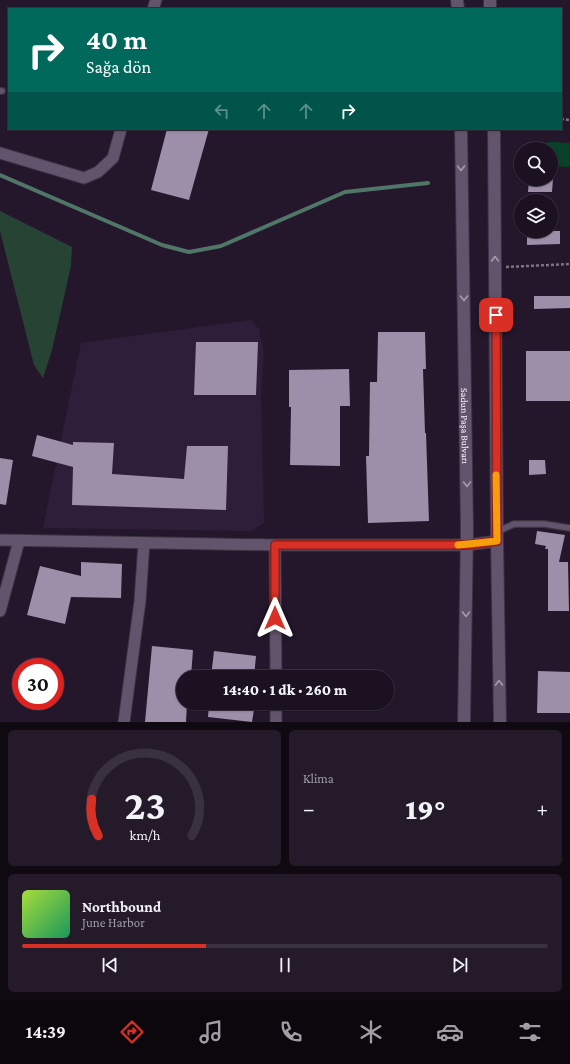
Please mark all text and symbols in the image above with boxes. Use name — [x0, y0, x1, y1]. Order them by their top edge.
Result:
icon: right — [20, 24, 72, 76]
text: 40 m — [86, 24, 147, 55]
text: Sağa dön — [86, 57, 151, 77]
icon: left — [211, 100, 233, 122]
icon: ahead — [253, 100, 275, 122]
icon: ahead — [295, 100, 317, 122]
icon: right — [337, 100, 359, 122]
map controls — [514, 142, 558, 238]
button: search — [514, 142, 558, 186]
one-way arrow — [457, 165, 466, 171]
button: layers — [514, 194, 558, 238]
one-way arrow — [491, 256, 500, 262]
one-way arrow — [459, 295, 468, 301]
pin — [479, 298, 513, 332]
icon: arrive — [485, 304, 507, 326]
street label: Sadun Paşa Bulvarı — [459, 388, 472, 464]
one-way arrow — [462, 481, 471, 487]
position arrow — [254, 597, 296, 639]
one-way arrow — [462, 611, 470, 617]
speed limit sign: 30 — [12, 658, 64, 710]
one-way arrow — [495, 680, 503, 686]
text: 14:40 · 1 dk · 260 m — [223, 682, 347, 698]
text: Klima — [303, 771, 334, 786]
text: 23 — [124, 782, 165, 828]
text: 19° — [405, 792, 446, 825]
text: − — [303, 796, 315, 821]
text: + — [536, 796, 548, 821]
text: km/h — [129, 827, 160, 843]
text: Northbound — [82, 899, 161, 915]
text: June Harbor — [82, 915, 145, 930]
icon: previous — [99, 954, 121, 976]
icon: pause — [274, 954, 296, 976]
icon: next — [449, 954, 471, 976]
icon: directions — [118, 1018, 146, 1046]
icon: music — [197, 1018, 225, 1046]
icon: phone — [277, 1018, 305, 1046]
icon: climate — [357, 1018, 385, 1046]
icon: car — [436, 1018, 464, 1046]
icon: filters — [516, 1018, 544, 1046]
text: 14:39 — [26, 1022, 66, 1042]

